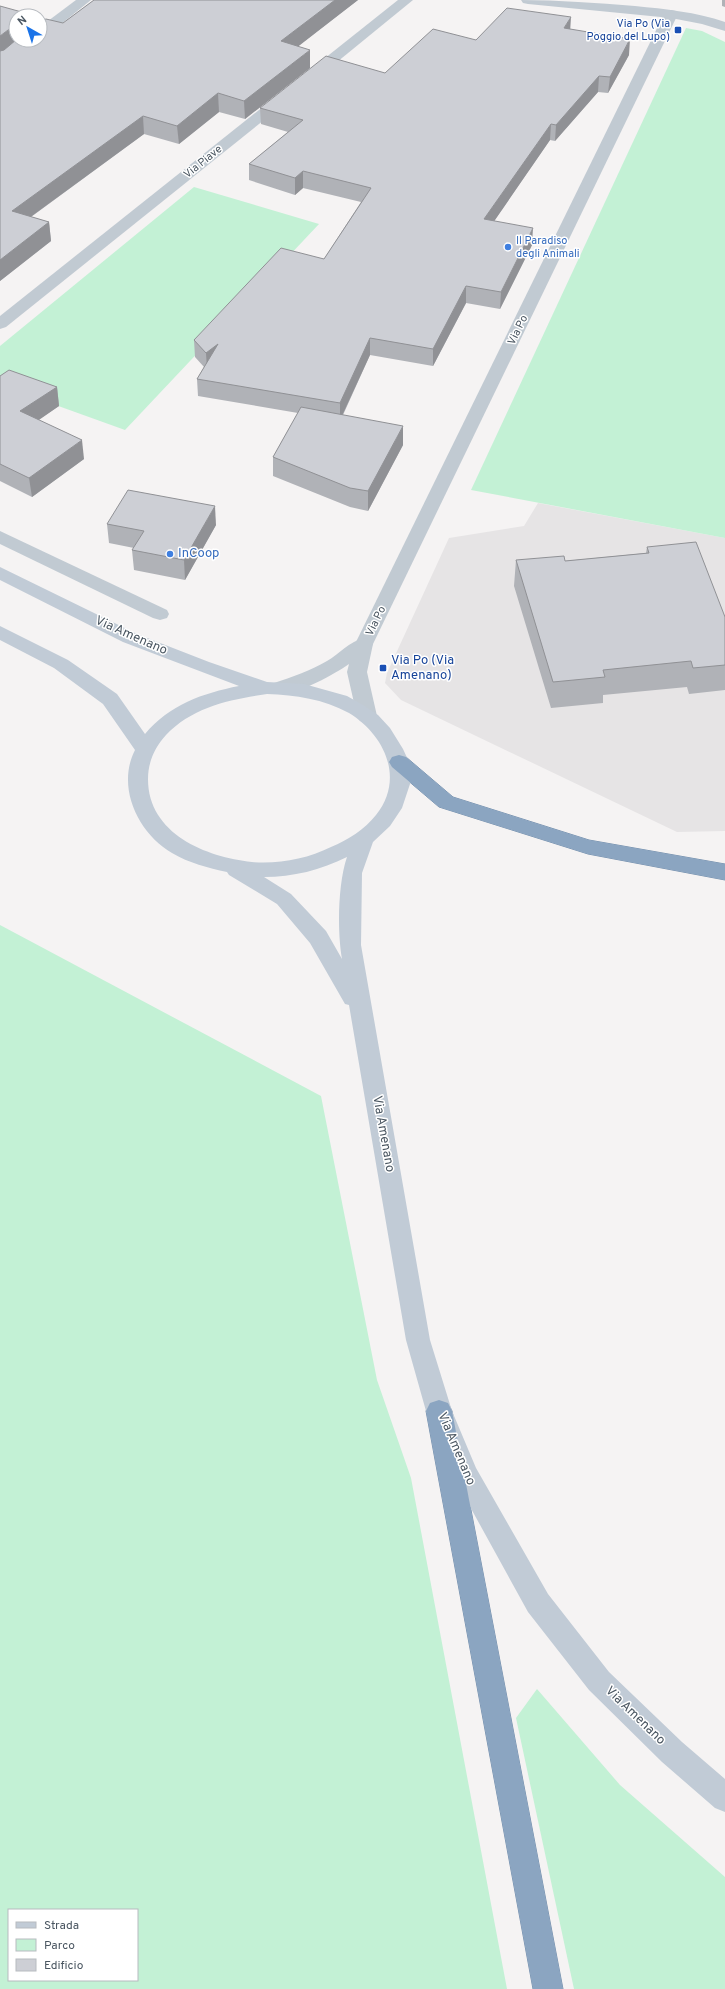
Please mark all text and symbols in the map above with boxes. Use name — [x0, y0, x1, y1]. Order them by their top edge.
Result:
north arrow — [8, 8, 48, 48]
text: N — [15, 13, 30, 29]
place label: Via Po (Via Poggio del Lupo) — [587, 17, 670, 44]
marker: Via Po (Via Poggio del Lupo) — [673, 25, 683, 35]
street label: Via Piave — [181, 142, 225, 182]
place label: Il Paradiso degli Animali — [516, 234, 580, 261]
marker: Il Paradiso degli Animali — [503, 242, 513, 252]
street label: Via Po — [505, 313, 531, 347]
place label: InCoop — [178, 546, 219, 562]
marker: InCoop — [165, 549, 175, 559]
street label: Via Po — [363, 604, 389, 638]
street label: Via Amenano — [92, 613, 170, 659]
place label: Via Po (Via Amenano) — [391, 653, 454, 684]
marker: Via Po (Via Amenano) — [378, 663, 388, 673]
street label: Via Amenano — [368, 1094, 398, 1174]
street label: Via Amenano — [434, 1410, 478, 1488]
street label: Via Amenano — [602, 1683, 668, 1749]
legend — [8, 1909, 138, 1981]
text: Strada — [44, 1918, 79, 1934]
text: Parco — [44, 1938, 75, 1954]
text: Edificio — [44, 1958, 84, 1974]

